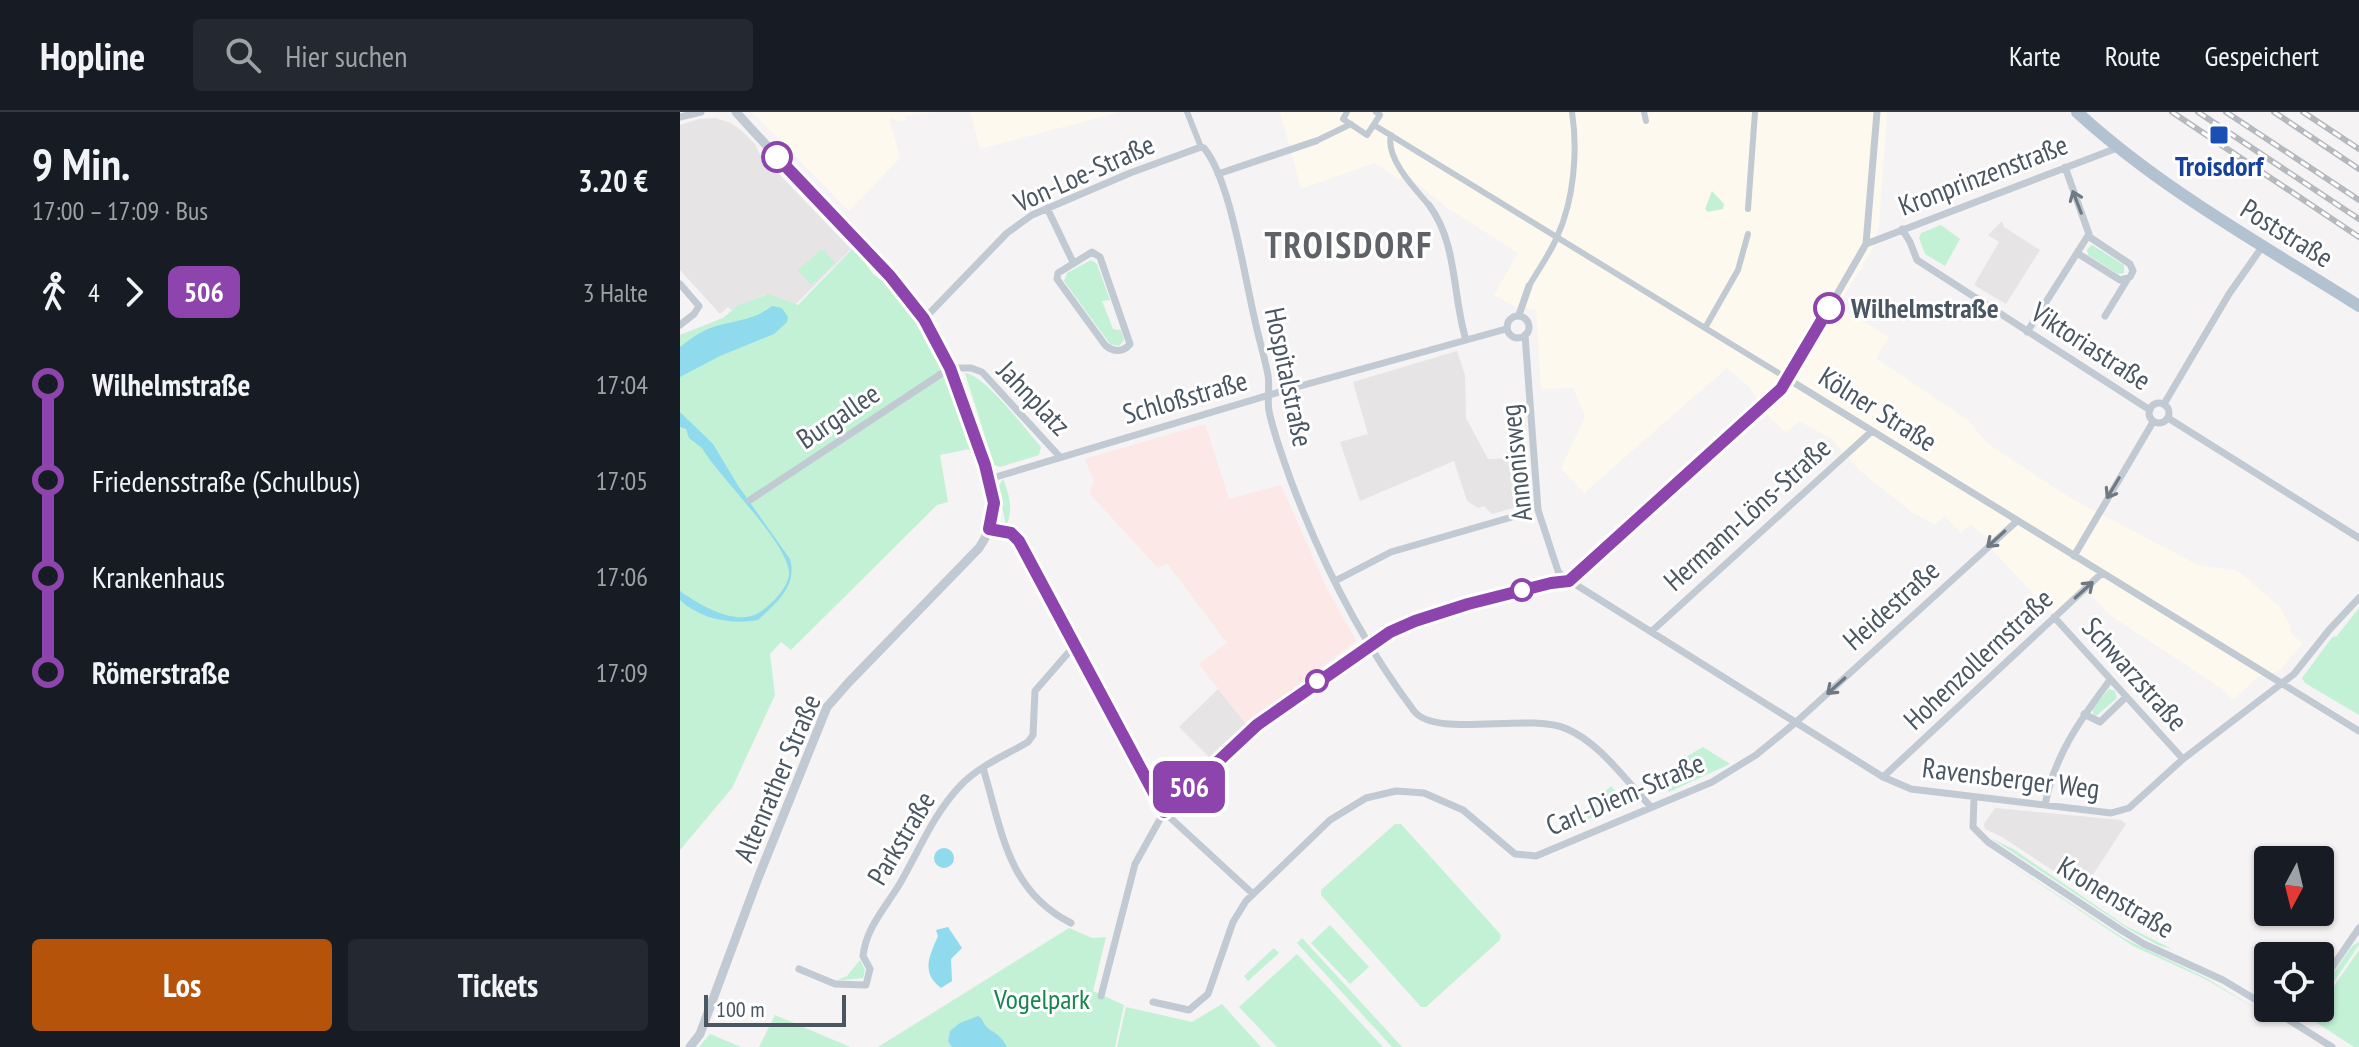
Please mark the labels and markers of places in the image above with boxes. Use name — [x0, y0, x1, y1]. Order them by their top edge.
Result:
marker: Troisdorf — [2208, 124, 2230, 146]
unlabelled marker — [762, 142, 792, 172]
place label: Troisdorf — [2175, 147, 2265, 184]
place label: Wilhelmstraße — [1850, 289, 1999, 326]
marker: Wilhelmstraße — [1814, 293, 1844, 323]
unlabelled marker — [1511, 579, 1533, 601]
unlabelled marker — [1306, 670, 1328, 692]

